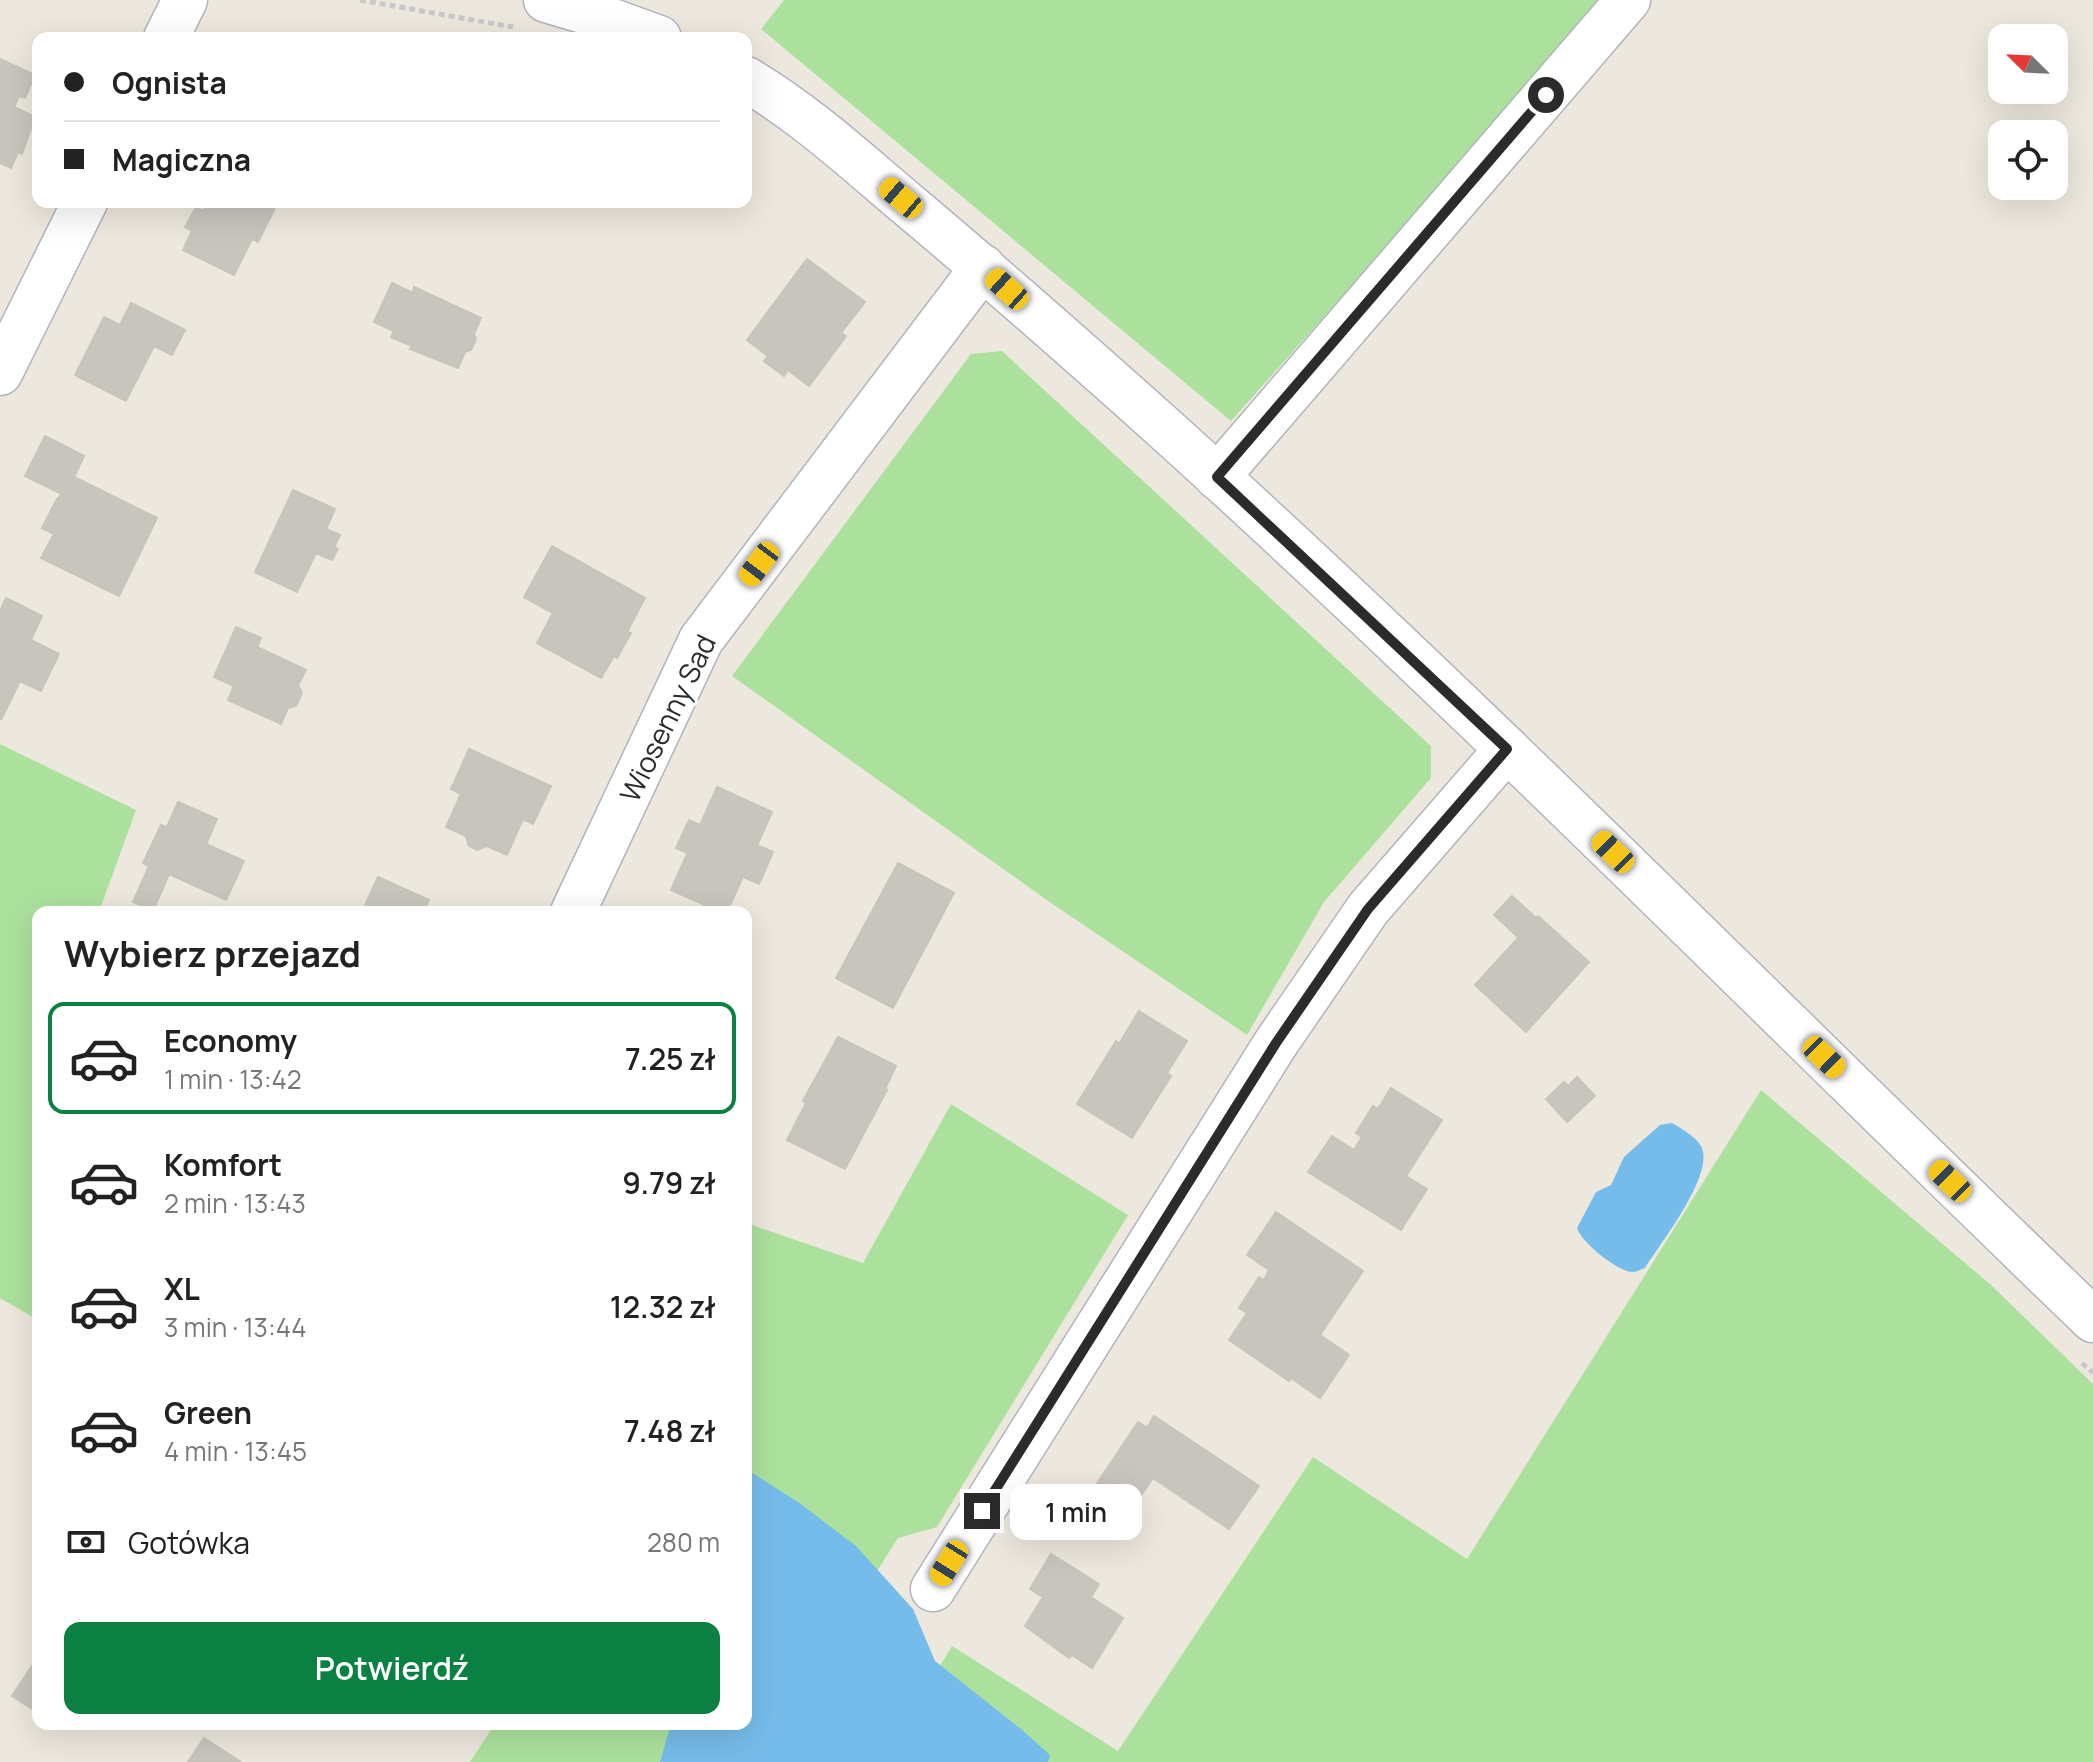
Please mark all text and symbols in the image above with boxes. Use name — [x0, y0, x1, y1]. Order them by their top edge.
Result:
north arrow — [1988, 24, 2068, 104]
map controls — [1988, 24, 2068, 200]
text: Ognista — [112, 62, 227, 103]
route start — [1528, 77, 1564, 113]
button: locate — [1988, 120, 2068, 200]
text: Magiczna — [112, 139, 251, 180]
car — [875, 173, 927, 223]
car — [981, 264, 1033, 314]
car — [735, 538, 783, 590]
street label: Wiosenny Sad — [610, 628, 724, 808]
car — [1587, 827, 1639, 877]
text: Wybierz przejazd — [64, 929, 361, 978]
text: Economy — [164, 1020, 297, 1061]
icon: car — [68, 1022, 140, 1094]
car — [1798, 1032, 1850, 1082]
text: 7.25 zł — [625, 1038, 716, 1079]
text: 1 min · 13:42 — [164, 1061, 302, 1097]
text: Komfort — [164, 1144, 282, 1185]
icon: car — [68, 1146, 140, 1218]
car — [1924, 1156, 1976, 1206]
text: 9.79 zł — [622, 1162, 716, 1203]
text: 2 min · 13:43 — [164, 1185, 306, 1221]
text: XL — [164, 1268, 200, 1309]
icon: car — [68, 1270, 140, 1342]
text: 12.32 zł — [610, 1286, 716, 1327]
text: 3 min · 13:44 — [164, 1309, 307, 1345]
text: Green — [164, 1392, 252, 1433]
icon: car — [68, 1394, 140, 1466]
text: 7.48 zł — [624, 1410, 716, 1451]
text: 4 min · 13:45 — [164, 1433, 307, 1469]
callout: 1 min — [1010, 1483, 1142, 1539]
route end — [964, 1493, 1000, 1529]
text: 1 min — [1045, 1494, 1107, 1530]
icon: cash — [64, 1520, 108, 1564]
text: Gotówka — [128, 1522, 250, 1563]
text: 280 m — [647, 1524, 720, 1560]
car — [926, 1536, 972, 1590]
button: Potwierdź — [64, 1622, 720, 1714]

